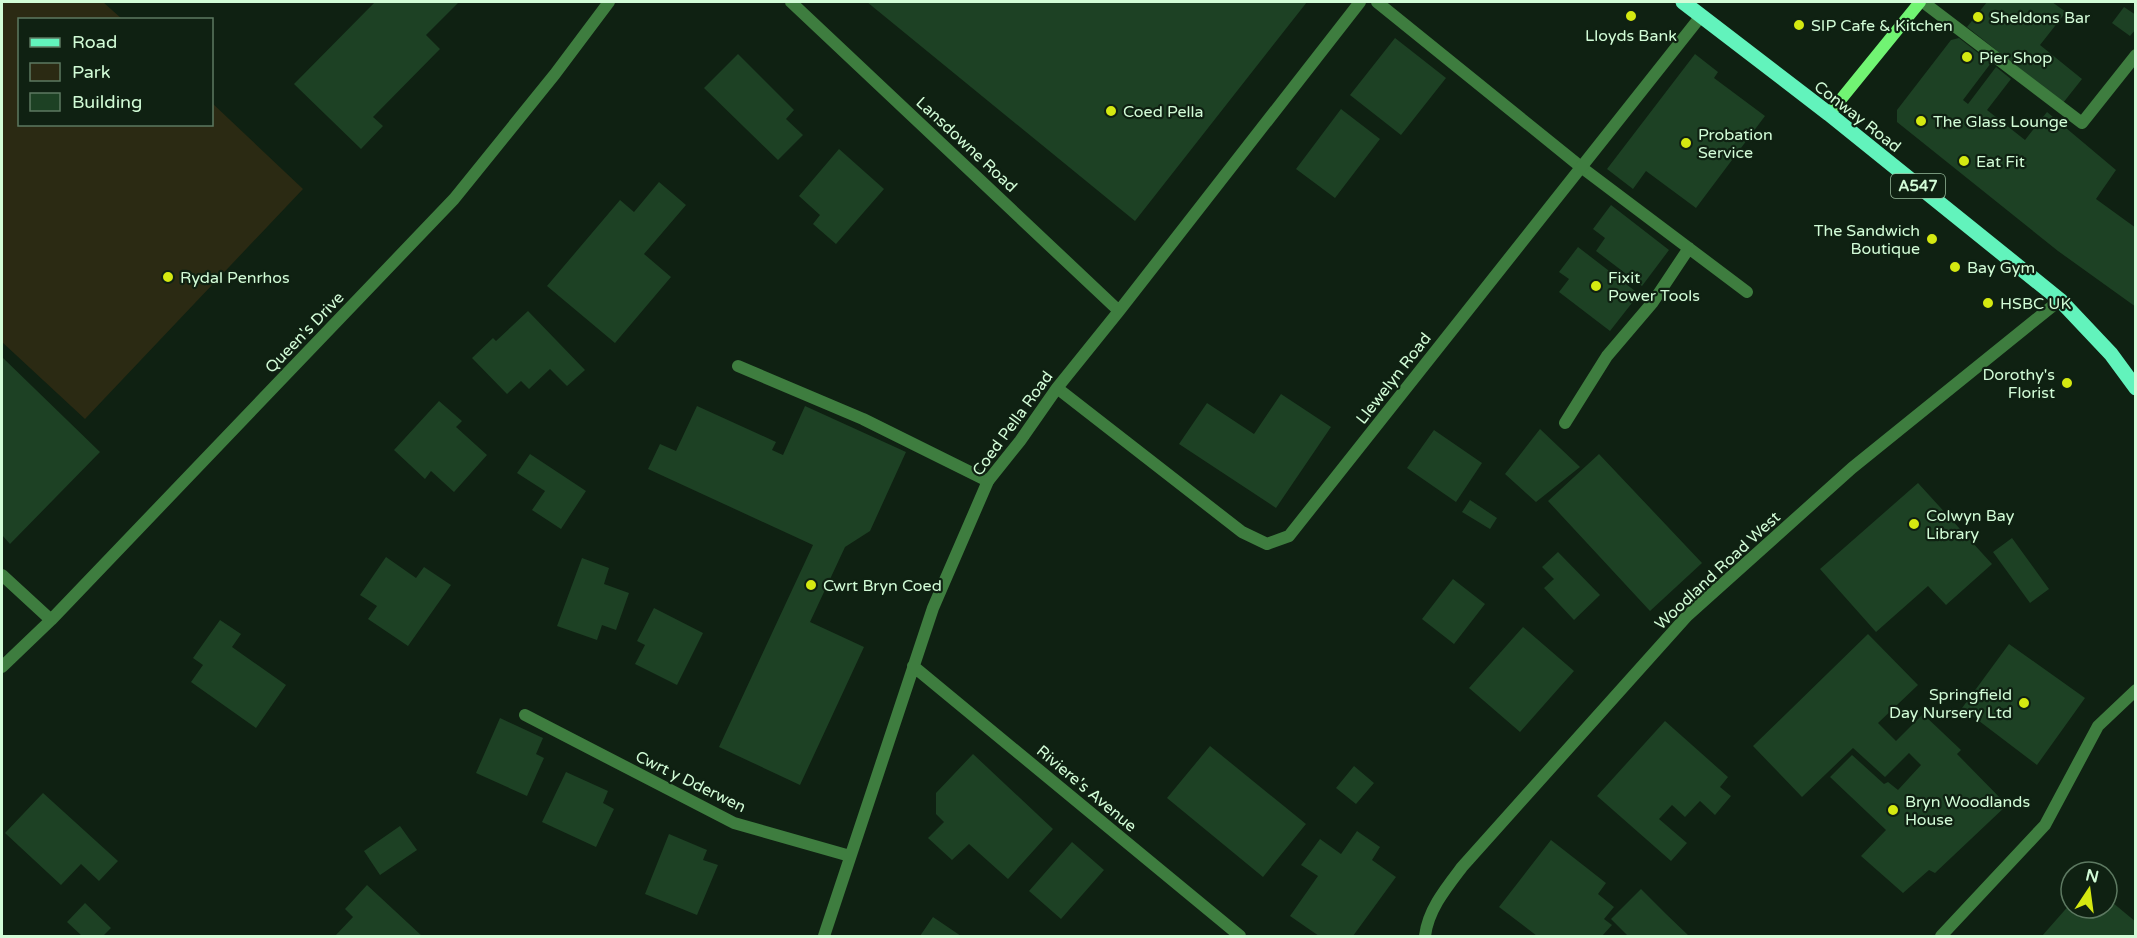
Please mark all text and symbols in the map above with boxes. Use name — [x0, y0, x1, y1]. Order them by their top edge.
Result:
place label: Sheldons Bar — [1990, 8, 2091, 28]
marker: Lloyds Bank — [1624, 9, 1638, 23]
marker: Sheldons Bar — [1971, 10, 1985, 24]
place label: SIP Cafe & Kitchen — [1811, 16, 1953, 36]
legend — [18, 18, 213, 126]
marker: SIP Cafe & Kitchen — [1792, 18, 1806, 32]
place label: Lloyds Bank — [1585, 26, 1677, 46]
text: Road — [72, 31, 117, 53]
place label: Pier Shop — [1979, 48, 2052, 68]
marker: Pier Shop — [1960, 50, 1974, 64]
text: Park — [72, 61, 111, 83]
street label: Conway Road — [1810, 77, 1905, 157]
text: Building — [72, 91, 142, 113]
street label: Lansdowne Road — [912, 93, 1021, 197]
place label: Coed Pella — [1123, 102, 1203, 122]
marker: Coed Pella — [1104, 104, 1118, 118]
place label: The Glass Lounge — [1933, 112, 2068, 132]
marker: The Glass Lounge — [1914, 114, 1928, 128]
place label: Probation Service — [1698, 125, 1773, 163]
marker: Probation Service — [1679, 136, 1693, 150]
place label: Eat Fit — [1976, 152, 2025, 172]
marker: Eat Fit — [1957, 154, 1971, 168]
road number: A547 — [1891, 174, 1945, 198]
place label: The Sandwich Boutique — [1814, 221, 1920, 259]
marker: The Sandwich Boutique — [1925, 232, 1939, 246]
place label: Bay Gym — [1967, 258, 2035, 278]
marker: Bay Gym — [1948, 260, 1962, 274]
place label: Rydal Penrhos — [180, 268, 290, 288]
place label: Fixit Power Tools — [1608, 268, 1700, 306]
marker: Rydal Penrhos — [161, 270, 175, 284]
marker: Fixit Power Tools — [1589, 279, 1603, 293]
street label: Queen's Drive — [261, 288, 348, 378]
place label: HSBC UK — [2000, 294, 2071, 314]
marker: HSBC UK — [1981, 296, 1995, 310]
street label: Llewelyn Road — [1352, 329, 1436, 428]
place label: Dorothy's Florist — [1982, 365, 2055, 403]
street label: Coed Pella Road — [968, 367, 1058, 480]
marker: Dorothy's Florist — [2060, 376, 2074, 390]
place label: Colwyn Bay Library — [1926, 506, 2015, 544]
street label: Woodland Road West — [1651, 507, 1785, 634]
marker: Colwyn Bay Library — [1907, 517, 1921, 531]
place label: Cwrt Bryn Coed — [823, 576, 942, 596]
marker: Cwrt Bryn Coed — [804, 578, 818, 592]
place label: Springfield Day Nursery Ltd — [1889, 685, 2012, 723]
marker: Springfield Day Nursery Ltd — [2017, 696, 2031, 710]
street label: Riviere's Avenue — [1032, 741, 1140, 836]
street label: Cwrt y Dderwen — [632, 746, 749, 817]
place label: Bryn Woodlands House — [1905, 792, 2030, 830]
marker: Bryn Woodlands House — [1886, 803, 1900, 817]
north arrow — [2059, 860, 2119, 920]
text: N — [2084, 865, 2101, 888]

